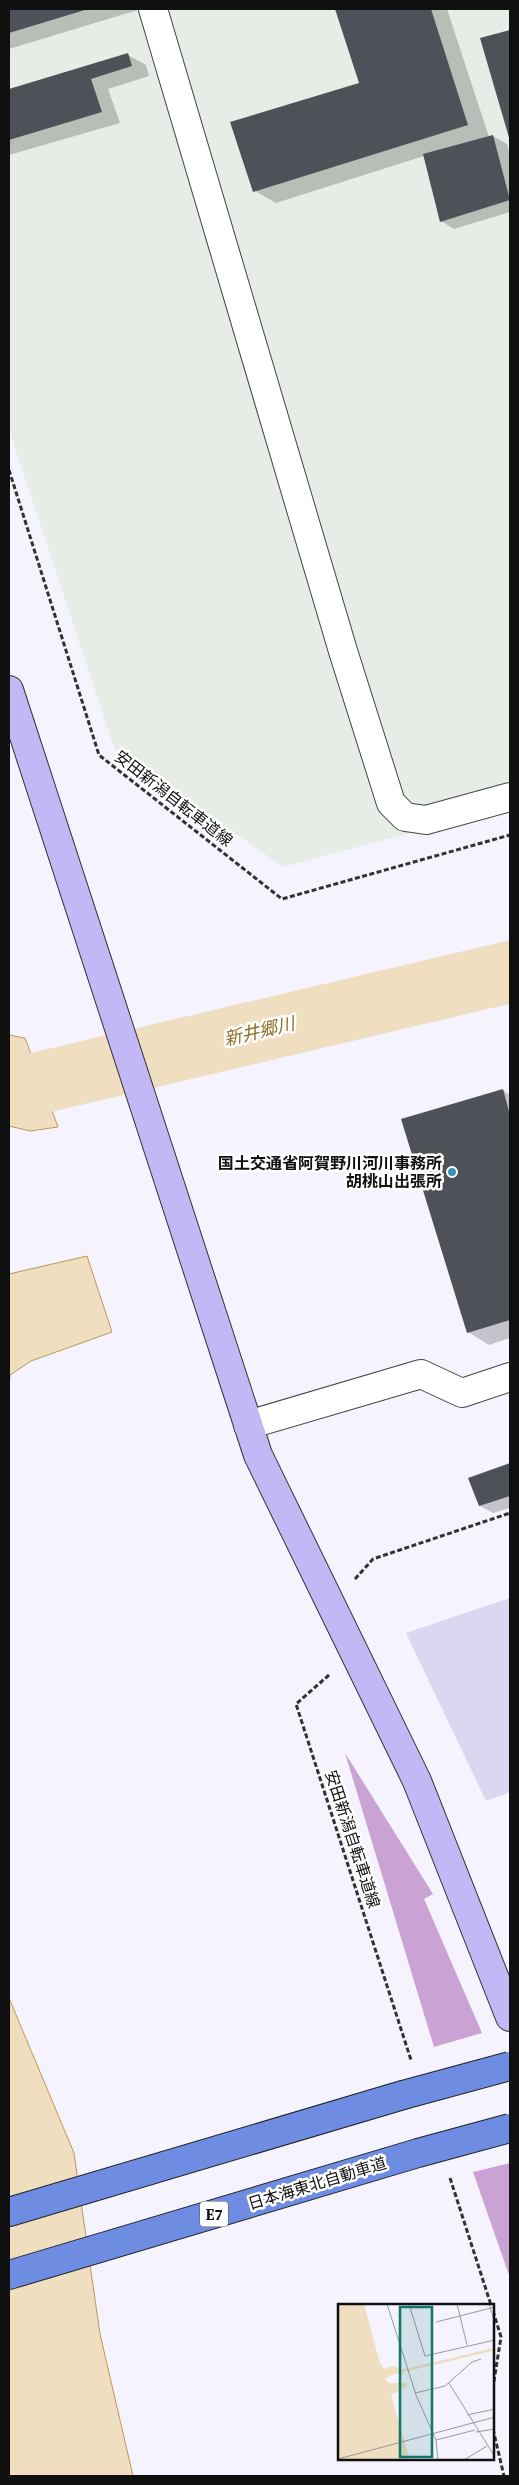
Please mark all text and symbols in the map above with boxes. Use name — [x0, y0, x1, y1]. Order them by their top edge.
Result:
street label: 安田新潟自転車道線 — [110, 745, 238, 851]
water label: 新井郷川 — [221, 1010, 299, 1051]
place label: 国土交通省阿賀野川河川事務所 胡桃山出張所 — [218, 1152, 442, 1192]
marker: 国土交通省阿賀野川河川事務所 胡桃山出張所 — [446, 1166, 458, 1178]
street label: 安田新潟自転車道線 — [320, 1767, 386, 1911]
street label: 日本海東北自動車道 — [245, 2151, 389, 2215]
road number: E7 — [200, 2202, 228, 2226]
inset map — [338, 2304, 494, 2460]

